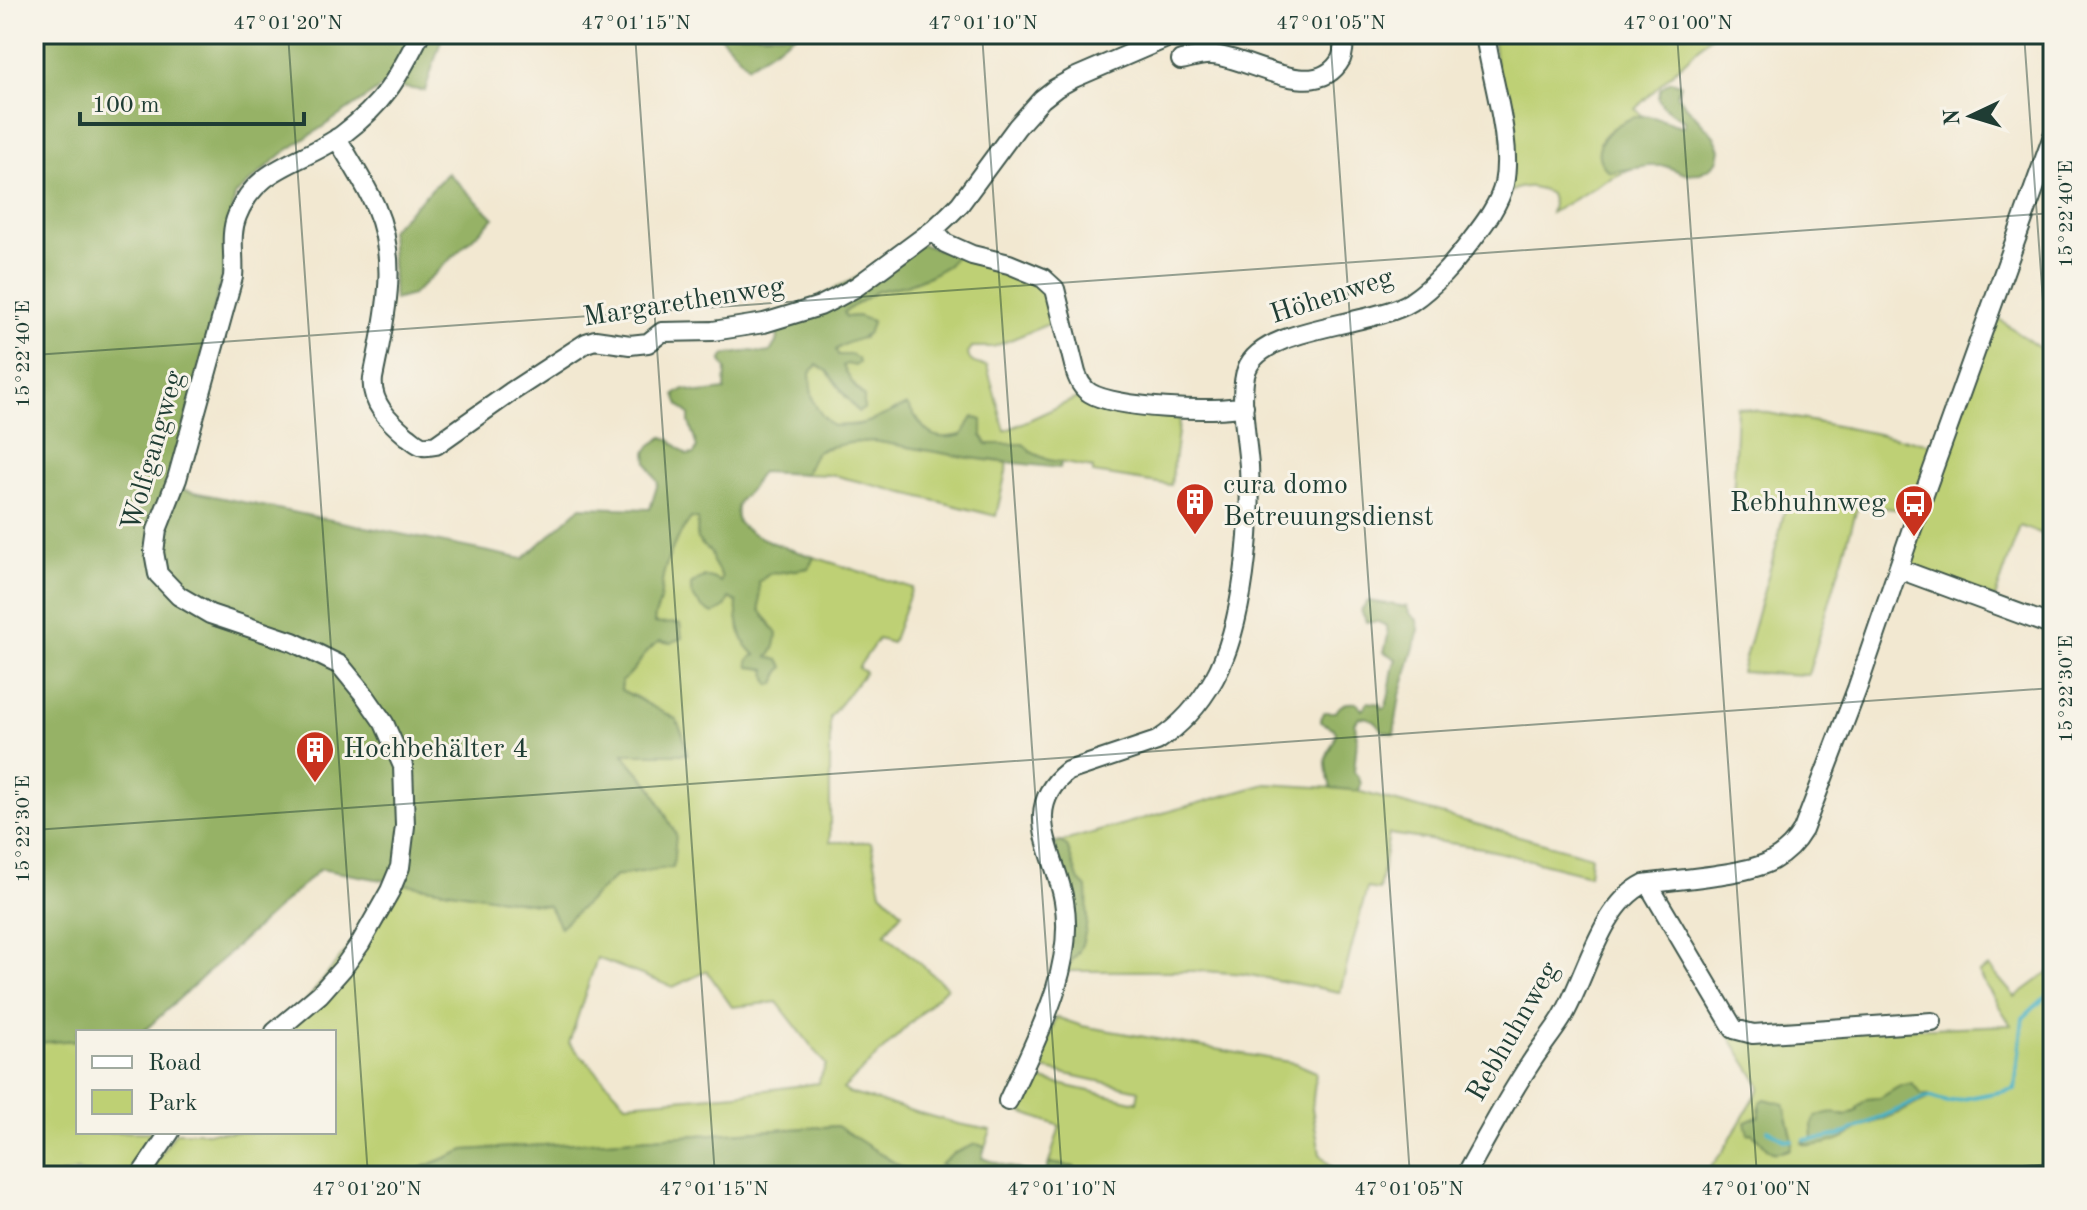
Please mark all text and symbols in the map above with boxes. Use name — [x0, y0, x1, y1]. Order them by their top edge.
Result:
text: 47°01'20"N — [233, 14, 343, 34]
text: 47°01'15"N — [581, 14, 691, 34]
text: 47°01'10"N — [928, 14, 1038, 34]
text: 47°01'05"N — [1276, 14, 1386, 34]
text: 47°01'00"N — [1623, 14, 1733, 34]
scale bar — [80, 76, 304, 126]
north arrow — [1931, 76, 2011, 156]
text: 100 m — [92, 94, 160, 118]
text: N — [1941, 108, 1965, 126]
text: 15°22'40"E — [2057, 160, 2077, 268]
street label: Höhenweg — [1267, 264, 1397, 330]
street label: Margarethenweg — [581, 273, 787, 333]
text: 15°22'40"E — [14, 300, 34, 408]
street label: Wolfgangweg — [118, 368, 190, 534]
place label: cura domo Betreuungsdienst — [1223, 472, 1434, 532]
building icon: cura domo Betreuungsdienst — [1174, 481, 1216, 536]
bus stop icon: Rebhuhnweg — [1893, 483, 1935, 538]
place label: Rebhuhnweg — [1730, 490, 1886, 518]
text: 15°22'30"E — [2057, 635, 2077, 743]
building icon: Hochbehälter 4 — [294, 729, 336, 784]
place label: Hochbehälter 4 — [343, 736, 528, 764]
text: 15°22'30"E — [14, 775, 34, 883]
street label: Rebhuhnweg — [1463, 957, 1565, 1107]
legend — [76, 1030, 336, 1134]
text: Road — [148, 1052, 201, 1076]
text: Park — [148, 1092, 197, 1116]
text: 47°01'20"N — [312, 1180, 422, 1200]
text: 47°01'15"N — [659, 1180, 769, 1200]
text: 47°01'10"N — [1007, 1180, 1117, 1200]
text: 47°01'05"N — [1354, 1180, 1464, 1200]
text: 47°01'00"N — [1701, 1180, 1811, 1200]

